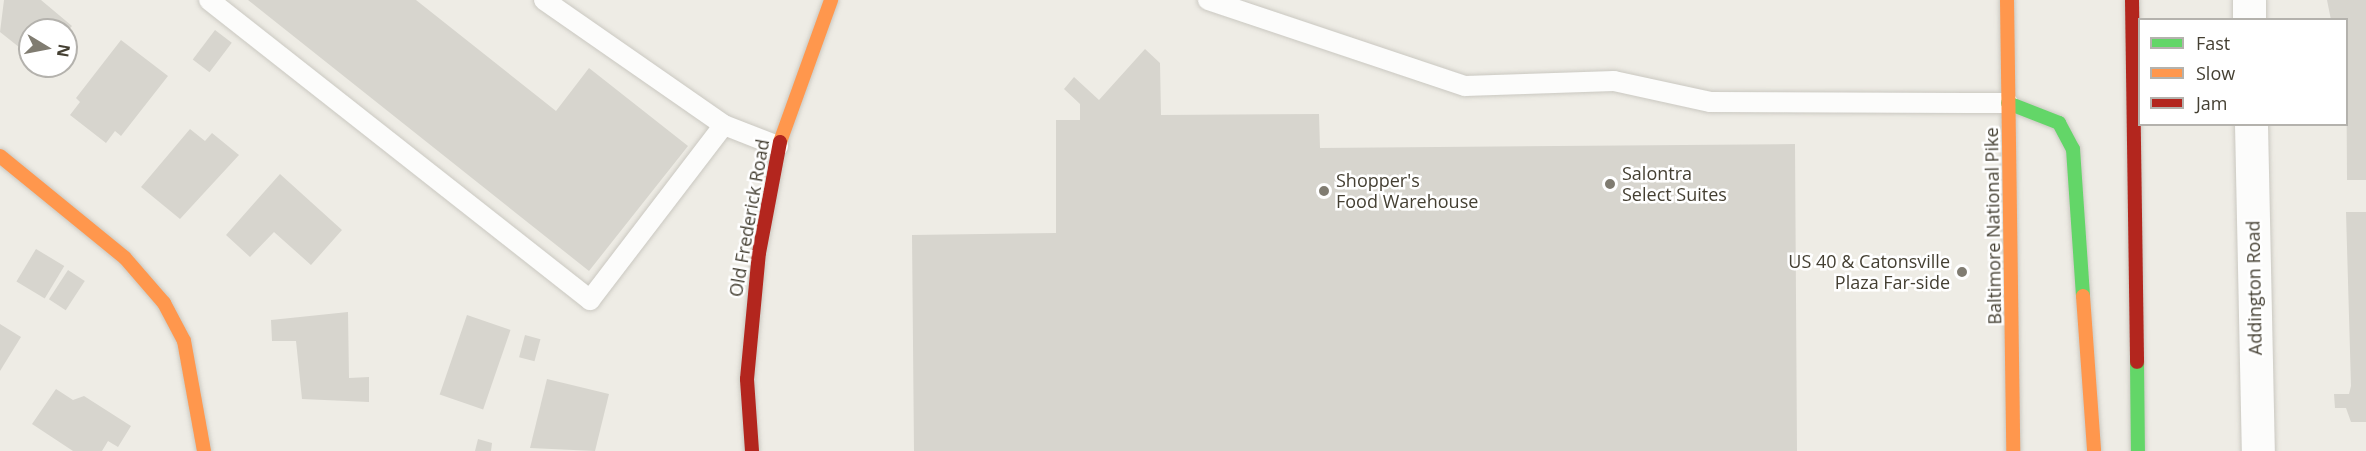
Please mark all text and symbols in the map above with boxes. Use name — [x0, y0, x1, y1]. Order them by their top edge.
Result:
north arrow — [18, 18, 78, 78]
legend — [2138, 18, 2348, 126]
text: Fast — [2196, 31, 2230, 55]
text: N — [52, 42, 76, 59]
text: Slow — [2196, 61, 2235, 85]
text: Jam — [2196, 91, 2228, 115]
street label: Baltimore National Pike — [1980, 127, 2006, 325]
street label: Old Frederick Road — [724, 137, 774, 299]
place label: Salontra Select Suites — [1622, 163, 1727, 206]
place label: Shopper's Food Warehouse — [1336, 170, 1478, 213]
marker: Salontra Select Suites — [1603, 177, 1617, 191]
marker: Shopper's Food Warehouse — [1317, 184, 1331, 198]
street label: Addington Road — [2242, 220, 2266, 356]
place label: US 40 & Catonsville Plaza Far-side — [1788, 251, 1950, 294]
marker: US 40 & Catonsville Plaza Far-side — [1955, 265, 1969, 279]

